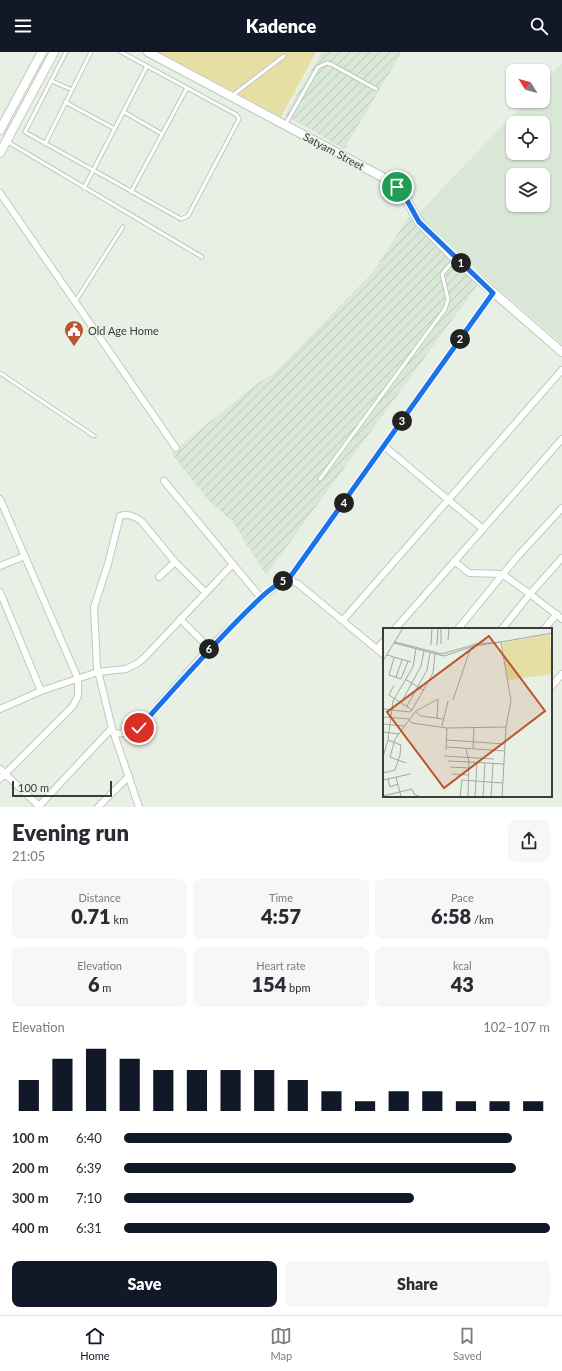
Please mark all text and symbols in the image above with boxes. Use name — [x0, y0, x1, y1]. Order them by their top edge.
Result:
icon: menu — [12, 15, 34, 37]
text: Kadence — [246, 15, 316, 37]
icon: search — [528, 15, 550, 37]
north arrow — [506, 64, 550, 108]
map controls — [506, 64, 550, 212]
button: locate — [506, 116, 550, 160]
street label: Satyam Street — [301, 130, 367, 173]
button: layers — [506, 168, 550, 212]
pin — [380, 170, 414, 204]
icon: arrive — [386, 176, 408, 198]
pin: 1 — [451, 253, 471, 273]
text: 1 — [458, 256, 464, 269]
public building icon: Old Age Home — [63, 319, 85, 347]
place label: Old Age Home — [88, 324, 159, 337]
pin: 2 — [450, 329, 470, 349]
text: 2 — [457, 332, 463, 345]
pin: 3 — [392, 411, 412, 431]
text: 3 — [399, 414, 405, 427]
pin: 4 — [334, 493, 354, 513]
text: 4 — [341, 496, 347, 509]
pin: 5 — [273, 571, 293, 591]
text: 5 — [280, 574, 286, 587]
inset map — [383, 628, 552, 797]
pin: 6 — [199, 639, 219, 659]
text: 6 — [206, 642, 212, 655]
pin — [122, 711, 156, 745]
icon: check — [128, 717, 150, 739]
scale bar — [12, 779, 112, 798]
text: 100 m — [18, 781, 49, 794]
text: Evening run — [12, 819, 129, 846]
button: share — [508, 820, 550, 862]
text: 21:05 — [12, 848, 45, 864]
text: Distance — [79, 891, 121, 904]
text: Time — [269, 891, 293, 904]
text: Pace — [451, 891, 474, 904]
text: 0.71 — [71, 904, 111, 928]
text: 4:57 — [261, 904, 301, 928]
text: 6:58 — [431, 904, 471, 928]
text: km — [111, 913, 128, 926]
text: /km — [471, 913, 494, 926]
text: Elevation — [77, 959, 122, 972]
text: Heart rate — [256, 959, 306, 972]
text: kcal — [453, 959, 472, 972]
text: 6 — [88, 972, 100, 996]
text: 154 — [251, 972, 286, 996]
text: 43 — [451, 972, 474, 996]
text: m — [100, 981, 111, 994]
text: bpm — [286, 981, 311, 994]
text: Elevation — [12, 1019, 65, 1035]
text: 102–107 m — [483, 1019, 550, 1035]
text: 100 m — [12, 1130, 49, 1146]
text: 6:40 — [76, 1130, 102, 1146]
text: 200 m — [12, 1160, 49, 1176]
text: 6:39 — [76, 1160, 102, 1176]
text: 300 m — [12, 1190, 49, 1206]
text: 7:10 — [76, 1190, 102, 1206]
text: 400 m — [12, 1220, 49, 1236]
text: 6:31 — [76, 1220, 102, 1236]
button: Save — [12, 1261, 277, 1307]
button: Share — [285, 1261, 550, 1307]
tab: Home — [80, 1325, 110, 1362]
tab: Map — [270, 1325, 292, 1362]
tab: Saved — [453, 1325, 482, 1362]

